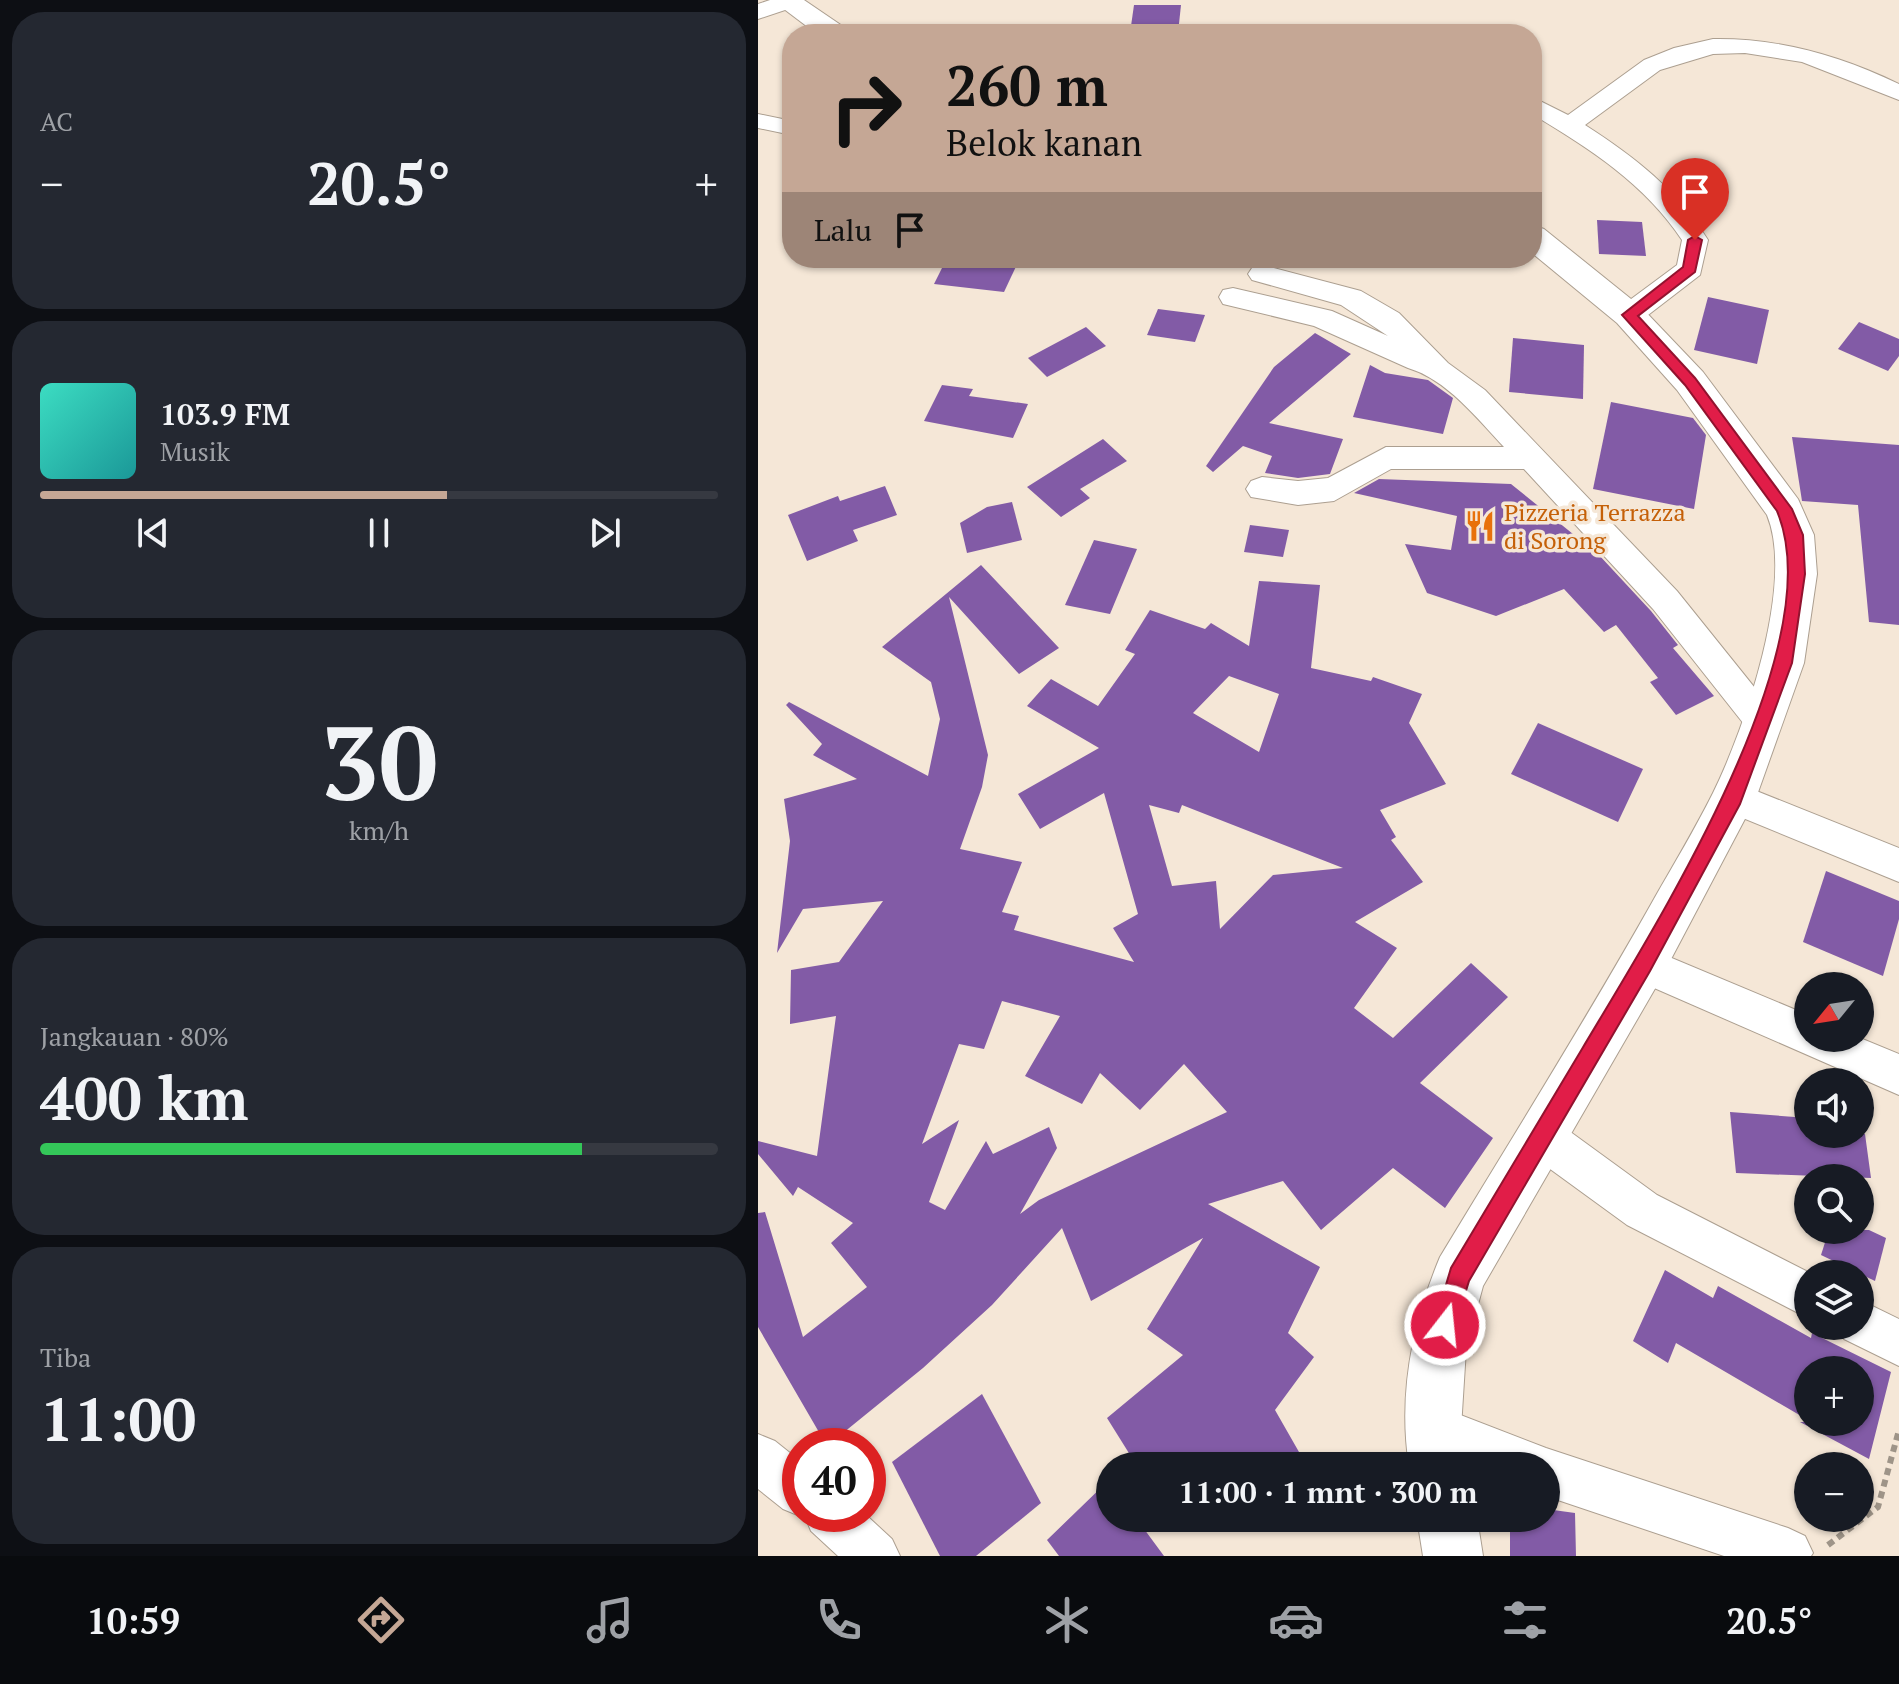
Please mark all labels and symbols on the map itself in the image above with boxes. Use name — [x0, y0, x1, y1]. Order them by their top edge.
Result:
pin — [1661, 158, 1729, 240]
place label: Pizzeria Terrazza di Sorong — [1504, 496, 1686, 556]
restaurant icon: Pizzeria Terrazza di Sorong — [1463, 509, 1497, 543]
north arrow — [1794, 972, 1874, 1052]
position arrow — [1403, 1283, 1487, 1367]
speed limit sign: 40 — [782, 1428, 886, 1532]

